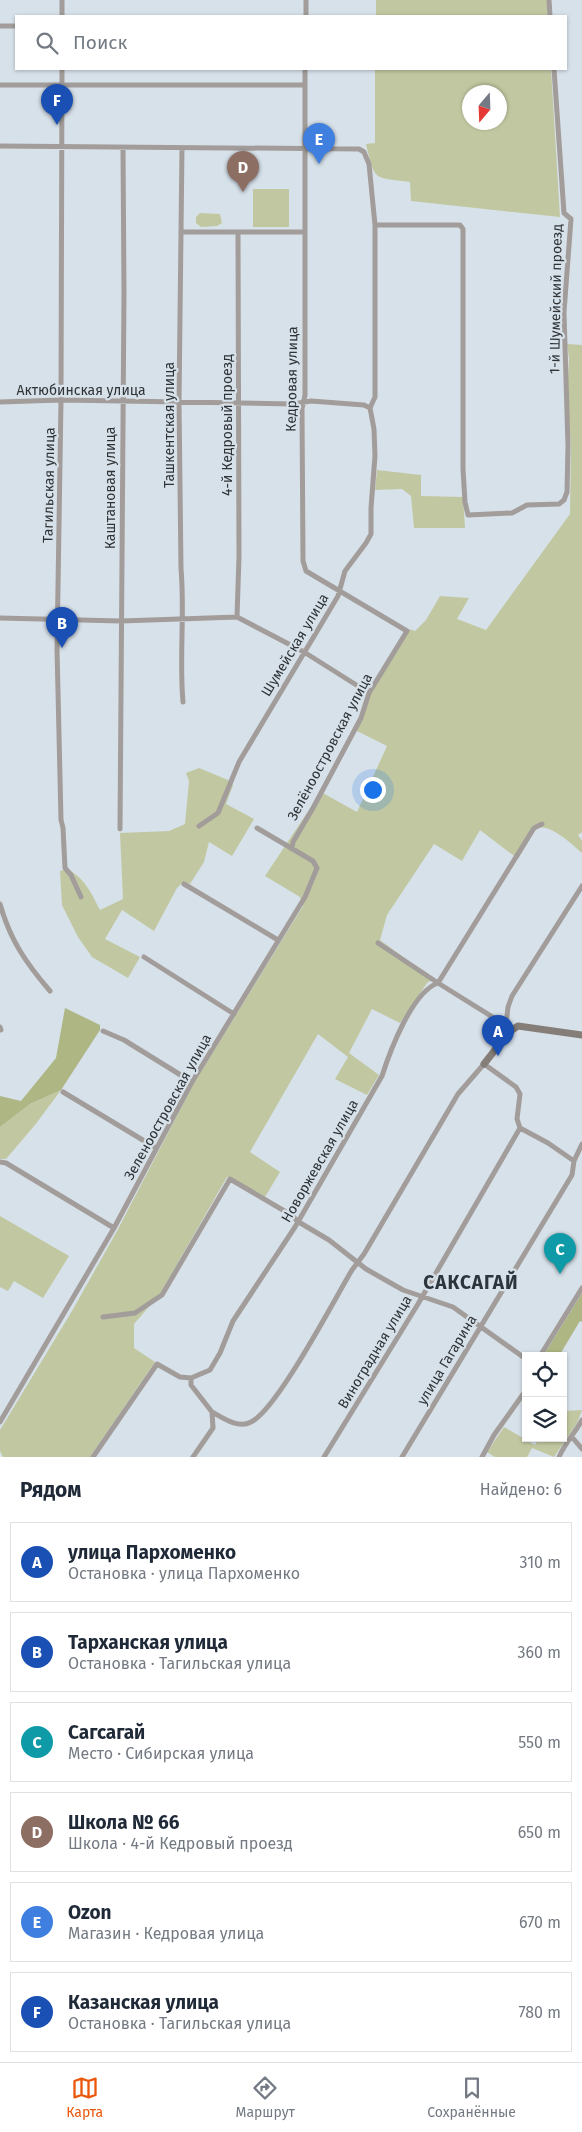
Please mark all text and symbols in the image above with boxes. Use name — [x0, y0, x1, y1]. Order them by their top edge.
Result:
search box — [15, 15, 567, 70]
icon: search — [33, 29, 61, 57]
text: Поиск — [73, 31, 127, 54]
pin: F — [41, 84, 73, 125]
north arrow — [462, 85, 507, 130]
pin: E — [303, 123, 335, 164]
pin: D — [227, 151, 259, 192]
street label: 1-й Шумейский проезд — [546, 224, 566, 374]
street label: Кедровая улица — [283, 326, 301, 432]
street label: 4-й Кедровый проезд — [219, 354, 236, 496]
street label: Ташкентская улица — [161, 362, 178, 488]
street label: Актюбинская улица — [16, 382, 146, 399]
street label: Тагильская улица — [39, 427, 59, 543]
street label: Каштановая улица — [102, 427, 119, 549]
street label: Шумейская улица — [258, 590, 332, 700]
pin: B — [46, 607, 78, 648]
street label: Зелёноостровская улица — [284, 670, 376, 824]
your location — [360, 777, 386, 803]
pin: A — [482, 1015, 514, 1056]
street label: Зеленоостровская улица — [121, 1031, 215, 1183]
street label: Новоржевская улица — [278, 1097, 362, 1225]
pin: C — [544, 1233, 576, 1274]
district label: САКСАГАЙ — [423, 1270, 519, 1294]
street label: Виноградная улица — [334, 1292, 416, 1412]
street label: улица Гагарина — [414, 1312, 480, 1408]
map controls — [522, 1352, 567, 1442]
button: locate — [522, 1352, 567, 1397]
button: layers — [522, 1397, 567, 1442]
text: Рядом — [20, 1477, 81, 1503]
text: Найдено: 6 — [480, 1480, 562, 1499]
text: улица Пархоменко — [68, 1541, 236, 1564]
text: A — [32, 1553, 42, 1572]
text: 310 m — [520, 1553, 561, 1572]
text: Остановка · улица Пархоменко — [68, 1564, 300, 1583]
text: Тарханская улица — [68, 1631, 228, 1654]
text: B — [32, 1643, 42, 1662]
text: 360 m — [518, 1643, 561, 1662]
text: Остановка · Тагильская улица — [68, 1654, 291, 1673]
text: Сагсагай — [68, 1721, 145, 1744]
text: C — [32, 1733, 42, 1752]
text: 550 m — [518, 1733, 561, 1752]
text: Место · Сибирская улица — [68, 1744, 254, 1763]
text: Школа № 66 — [68, 1811, 180, 1834]
text: D — [32, 1823, 42, 1842]
text: 650 m — [518, 1823, 561, 1842]
text: Школа · 4-й Кедровый проезд — [68, 1834, 293, 1853]
text: Ozon — [68, 1901, 112, 1924]
text: E — [33, 1913, 41, 1932]
text: 670 m — [519, 1913, 561, 1932]
text: Магазин · Кедровая улица — [68, 1924, 264, 1943]
text: Казанская улица — [68, 1991, 219, 2014]
text: F — [33, 2003, 41, 2022]
text: 780 m — [519, 2003, 561, 2022]
text: Остановка · Тагильская улица — [68, 2014, 291, 2033]
tab: Карта — [66, 2074, 103, 2121]
tab: Маршрут — [236, 2074, 295, 2121]
tab: Сохранённые — [427, 2074, 516, 2121]

